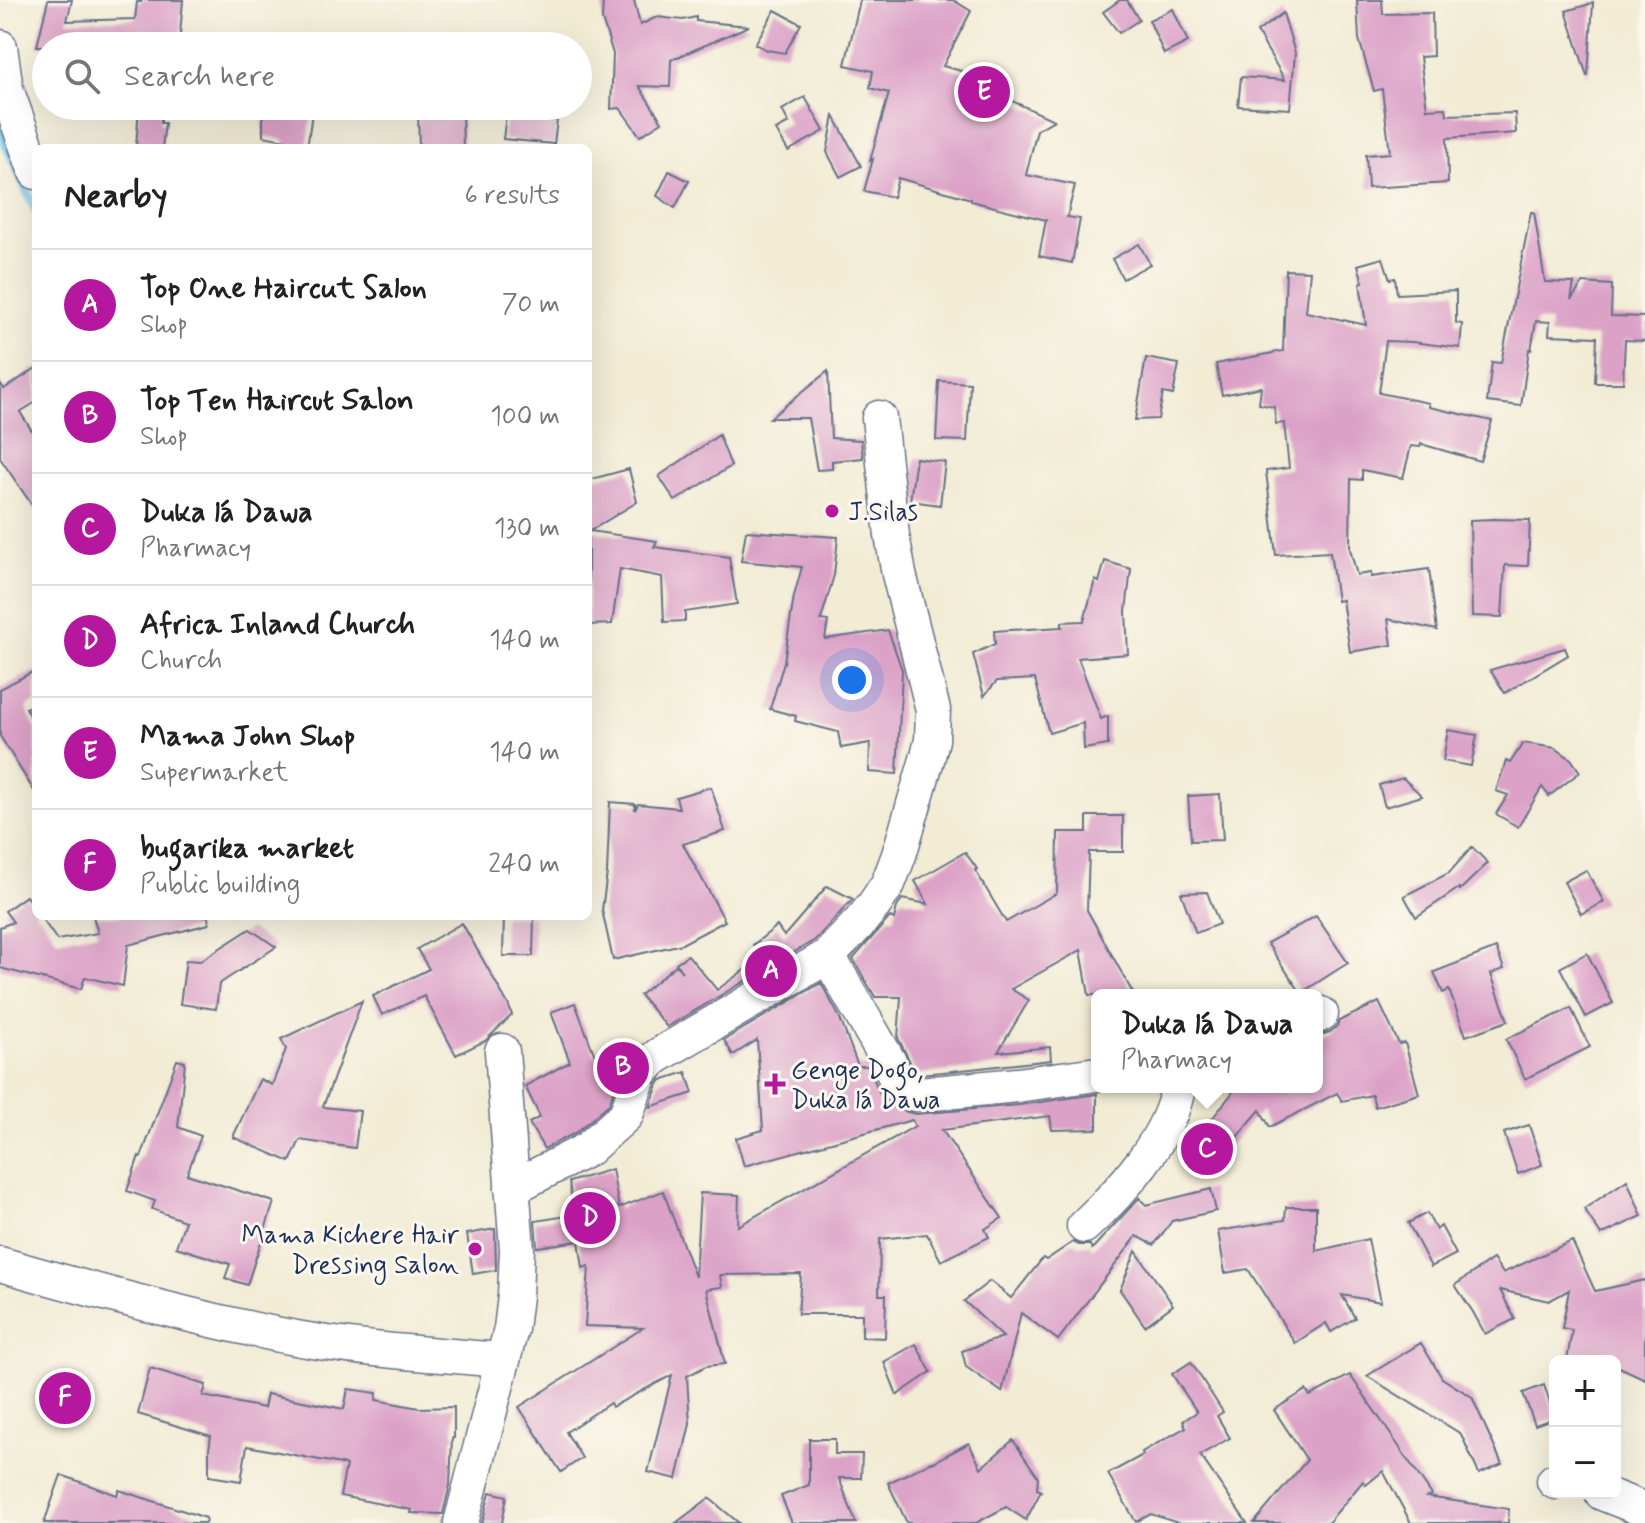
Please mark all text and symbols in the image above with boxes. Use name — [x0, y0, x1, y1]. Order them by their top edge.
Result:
search box — [32, 32, 592, 120]
icon: search — [60, 54, 104, 98]
text: Search here — [124, 57, 275, 96]
pin: E — [958, 62, 1010, 122]
text: Nearby — [64, 174, 168, 219]
text: 6 results — [465, 179, 560, 213]
text: Top One Haircut Salon — [140, 269, 427, 308]
text: A — [81, 288, 99, 322]
text: 70 m — [502, 288, 560, 322]
text: Shop — [140, 308, 188, 342]
text: Top Ten Haircut Salon — [140, 381, 414, 420]
text: B — [82, 400, 98, 434]
text: 100 m — [490, 400, 560, 434]
text: Shop — [140, 420, 188, 454]
text: Duka lá Dawa — [140, 493, 313, 532]
place label: J.Silas — [848, 496, 918, 530]
marker: J.Silas — [823, 502, 841, 520]
text: C — [81, 512, 99, 546]
text: 130 m — [494, 512, 560, 546]
text: Pharmacy — [140, 532, 251, 566]
text: Africa Inland Church — [140, 605, 415, 644]
text: D — [81, 624, 99, 658]
text: 140 m — [489, 624, 560, 658]
text: Church — [140, 644, 222, 678]
your location — [832, 660, 872, 700]
text: Mama John Shop — [140, 717, 356, 756]
text: E — [82, 736, 98, 770]
text: 140 m — [489, 736, 560, 770]
text: Supermarket — [140, 756, 288, 790]
text: bugarika market — [140, 829, 354, 868]
text: F — [83, 848, 97, 882]
text: 240 m — [488, 848, 560, 882]
text: Public building — [140, 868, 300, 902]
pin: A — [745, 941, 797, 1001]
popup — [1091, 989, 1323, 1093]
text: Duka lá Dawa — [1121, 1005, 1293, 1044]
pin: B — [597, 1038, 649, 1098]
text: Pharmacy — [1121, 1044, 1232, 1078]
place label: Genge Dogo, Duka lá Dawa — [791, 1054, 941, 1118]
marker: Genge Dogo, Duka lá Dawa — [766, 1075, 784, 1093]
pin: C — [1181, 1119, 1233, 1179]
pin: D — [564, 1188, 616, 1248]
place label: Mama Kichere Hair Dressing Salon — [241, 1219, 460, 1285]
marker: Mama Kichere Hair Dressing Salon — [466, 1240, 484, 1258]
map controls — [1549, 1355, 1621, 1499]
button: + — [1549, 1355, 1621, 1427]
pin: F — [39, 1368, 91, 1428]
button: − — [1549, 1427, 1621, 1499]

